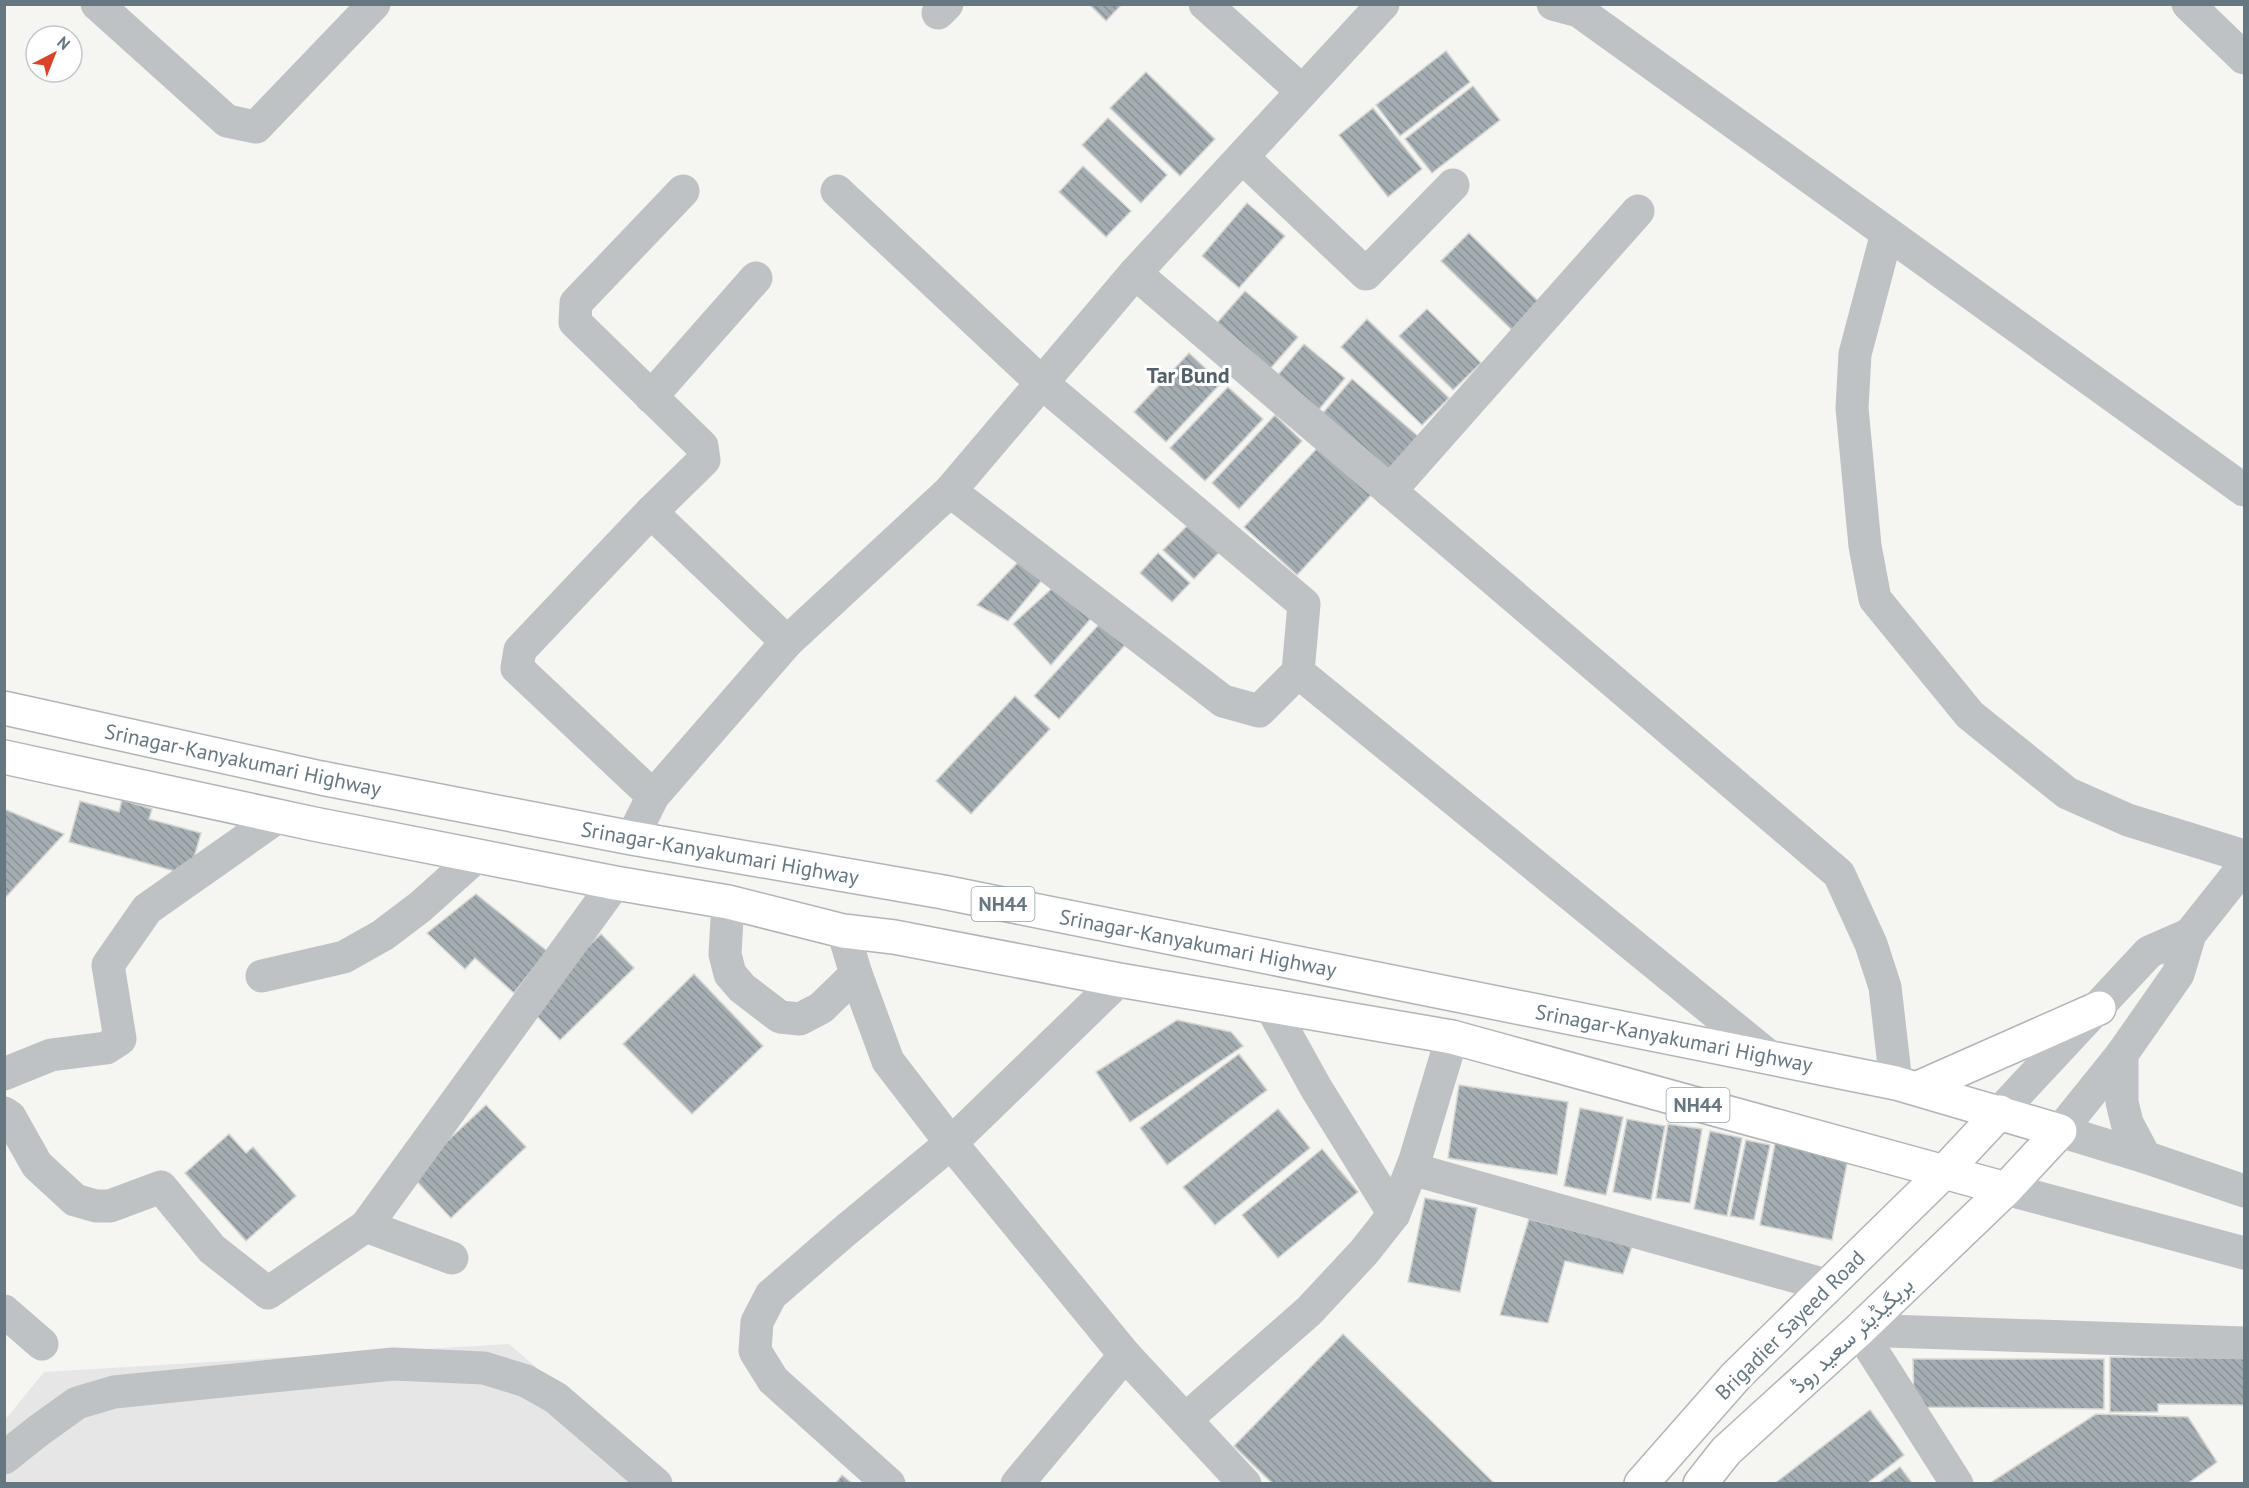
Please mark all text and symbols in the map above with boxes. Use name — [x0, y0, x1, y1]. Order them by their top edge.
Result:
north arrow — [24, 24, 84, 84]
text: N — [53, 32, 75, 54]
district label: Tar Bund — [1146, 361, 1230, 389]
street label: Srinagar-Kanyakumari Highway — [102, 717, 384, 803]
street label: Srinagar-Kanyakumari Highway — [579, 815, 861, 891]
road number: NH44 — [972, 887, 1034, 921]
street label: Srinagar-Kanyakumari Highway — [1057, 903, 1339, 983]
street label: Srinagar-Kanyakumari Highway — [1533, 998, 1815, 1078]
road number: NH44 — [1666, 1088, 1730, 1122]
street label: Brigadier Sayeed Road — [1710, 1245, 1870, 1405]
street label: بریگیڈیئر سعید روڈ — [1785, 1271, 1919, 1399]

